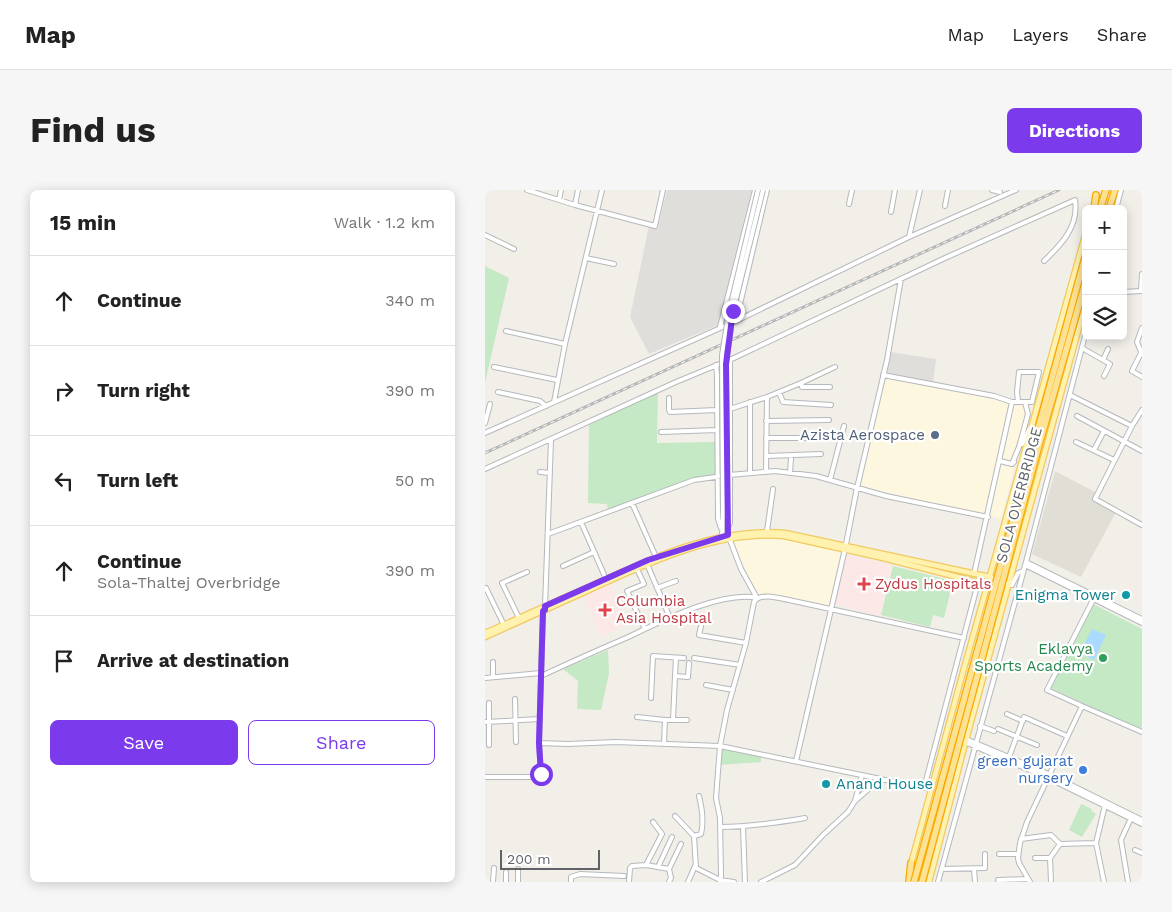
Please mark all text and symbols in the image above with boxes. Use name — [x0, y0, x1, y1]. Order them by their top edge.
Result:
text: Map — [25, 21, 76, 49]
text: Map — [947, 24, 984, 45]
text: Layers — [1012, 24, 1069, 45]
text: Share — [1097, 24, 1147, 45]
button: Directions — [1007, 108, 1142, 153]
text: Find us — [30, 109, 156, 151]
map controls — [1082, 205, 1127, 340]
button: + — [1082, 205, 1127, 250]
text: 15 min — [50, 210, 116, 235]
text: Walk · 1.2 km — [334, 213, 435, 232]
button: − — [1082, 250, 1127, 295]
icon: ahead — [50, 287, 78, 315]
text: Continue — [97, 289, 181, 312]
text: 340 m — [385, 291, 435, 310]
button: layers — [1082, 295, 1127, 340]
route end — [722, 300, 745, 323]
icon: right — [50, 377, 78, 405]
text: Turn right — [97, 379, 190, 402]
text: 390 m — [385, 381, 435, 400]
street label: SOLA OVERBRIDGE — [992, 425, 1046, 565]
place label: Azista Aerospace — [800, 426, 925, 444]
marker: Azista Aerospace — [929, 429, 941, 441]
icon: left — [50, 467, 78, 495]
text: Turn left — [97, 469, 178, 492]
text: 50 m — [395, 471, 435, 490]
text: Continue — [97, 550, 181, 573]
icon: ahead — [50, 557, 78, 585]
text: 390 m — [385, 561, 435, 580]
text: Sola-Thaltej Overbridge — [97, 573, 280, 592]
place label: Zydus Hospitals — [875, 575, 992, 593]
marker: Zydus Hospitals — [857, 577, 871, 591]
place label: Enigma Tower — [1015, 586, 1116, 604]
marker: Enigma Tower — [1120, 589, 1132, 601]
place label: Columbia Asia Hospital — [616, 592, 712, 627]
marker: Columbia Asia Hospital — [598, 603, 612, 617]
place label: Eklavya Sports Academy — [974, 640, 1093, 675]
icon: arrive — [50, 647, 78, 675]
text: Arrive at destination — [97, 649, 289, 672]
marker: Eklavya Sports Academy — [1097, 652, 1109, 664]
button: Save — [50, 720, 238, 765]
button: Share — [248, 720, 435, 765]
place label: green gujarat nursery — [977, 752, 1074, 787]
route start — [530, 763, 553, 786]
marker: green gujarat nursery — [1077, 764, 1089, 776]
place label: Anand House — [836, 775, 933, 793]
marker: Anand House — [820, 778, 832, 790]
scale bar — [500, 847, 600, 870]
text: 200 m — [507, 851, 551, 867]

